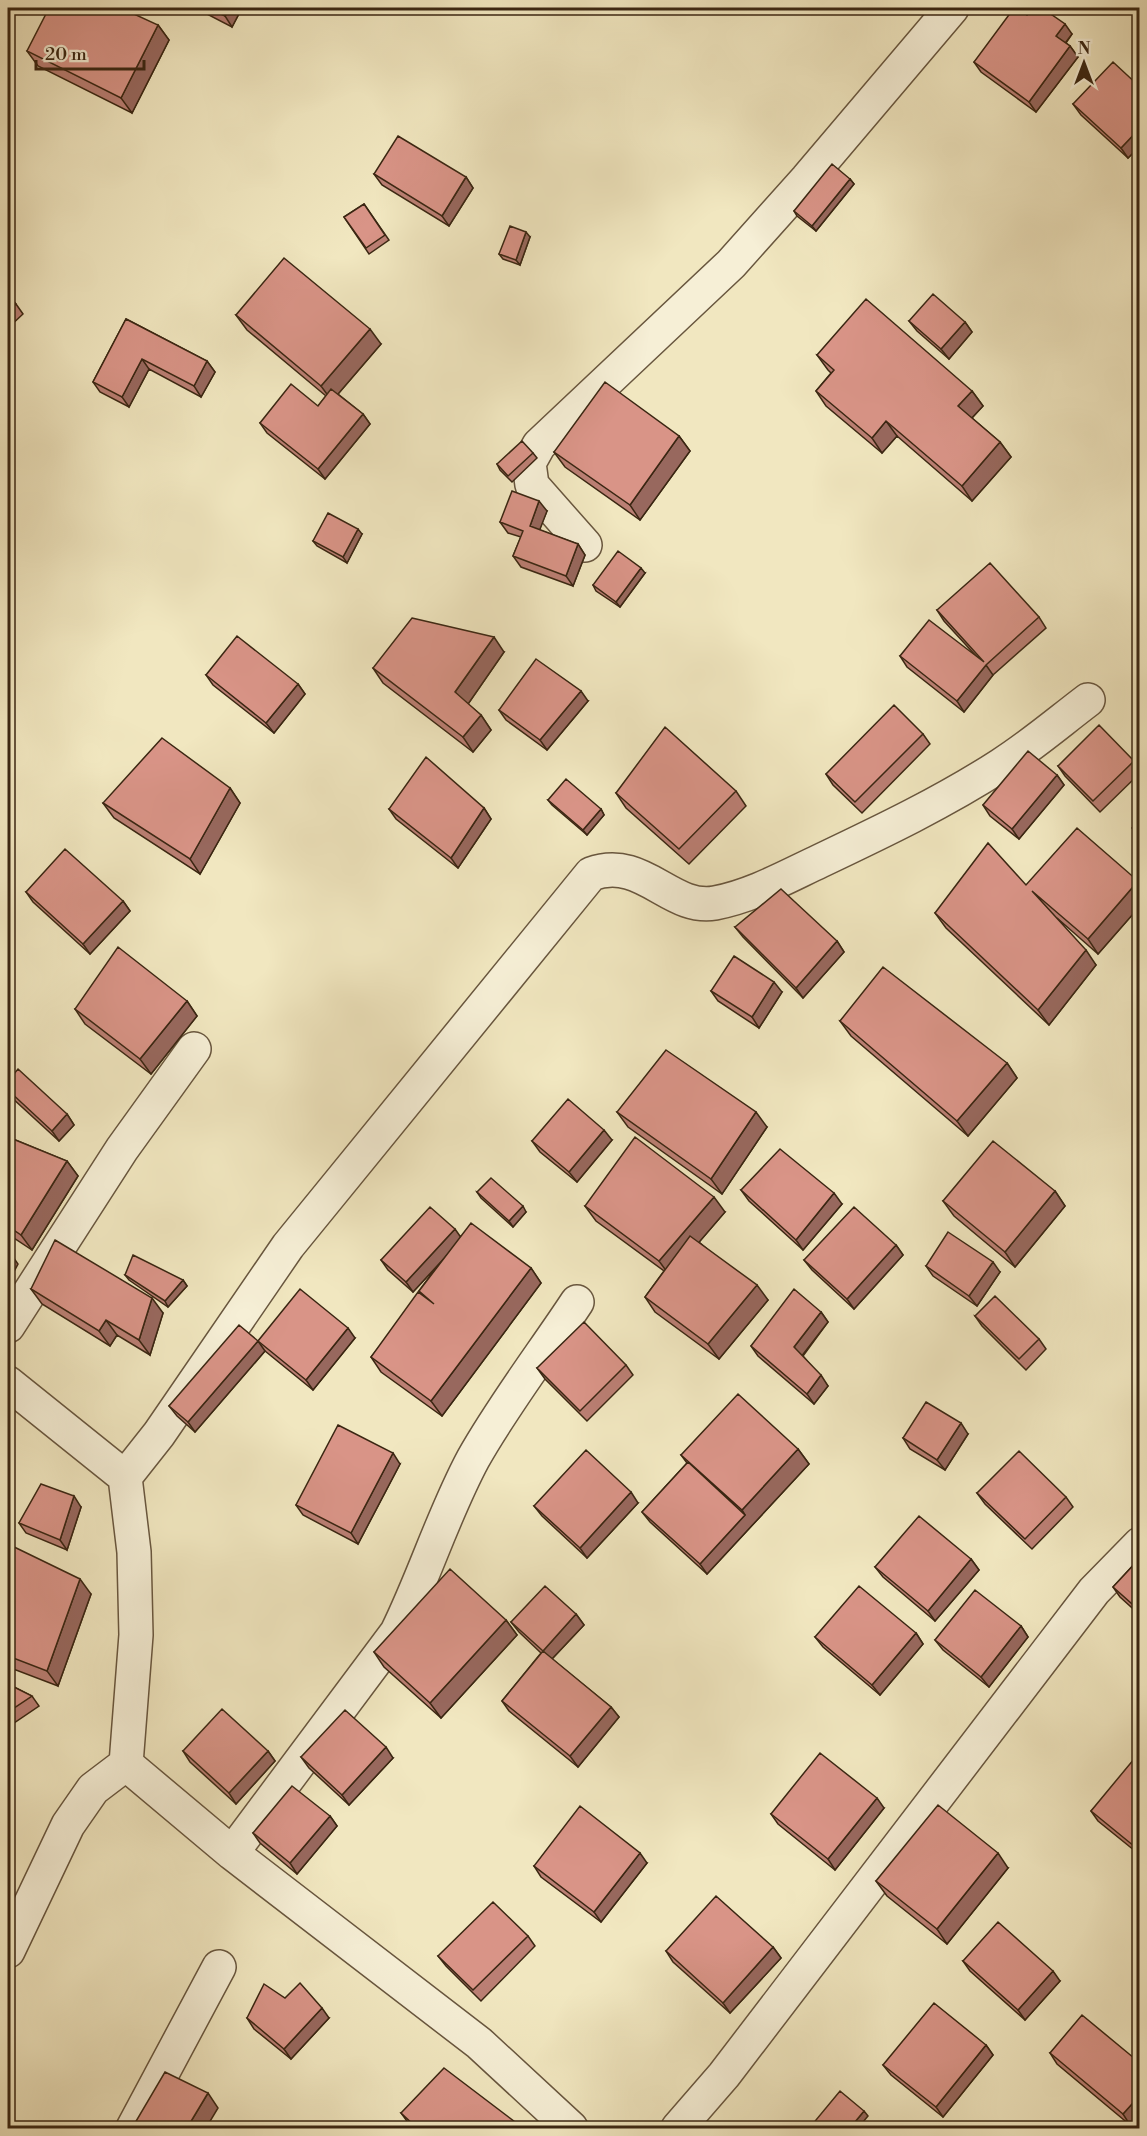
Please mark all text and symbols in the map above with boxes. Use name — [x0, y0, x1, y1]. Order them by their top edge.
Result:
scale bar — [36, 33, 144, 71]
north arrow — [1054, 33, 1114, 93]
text: N — [1078, 39, 1091, 59]
text: 20 m — [45, 43, 87, 66]

